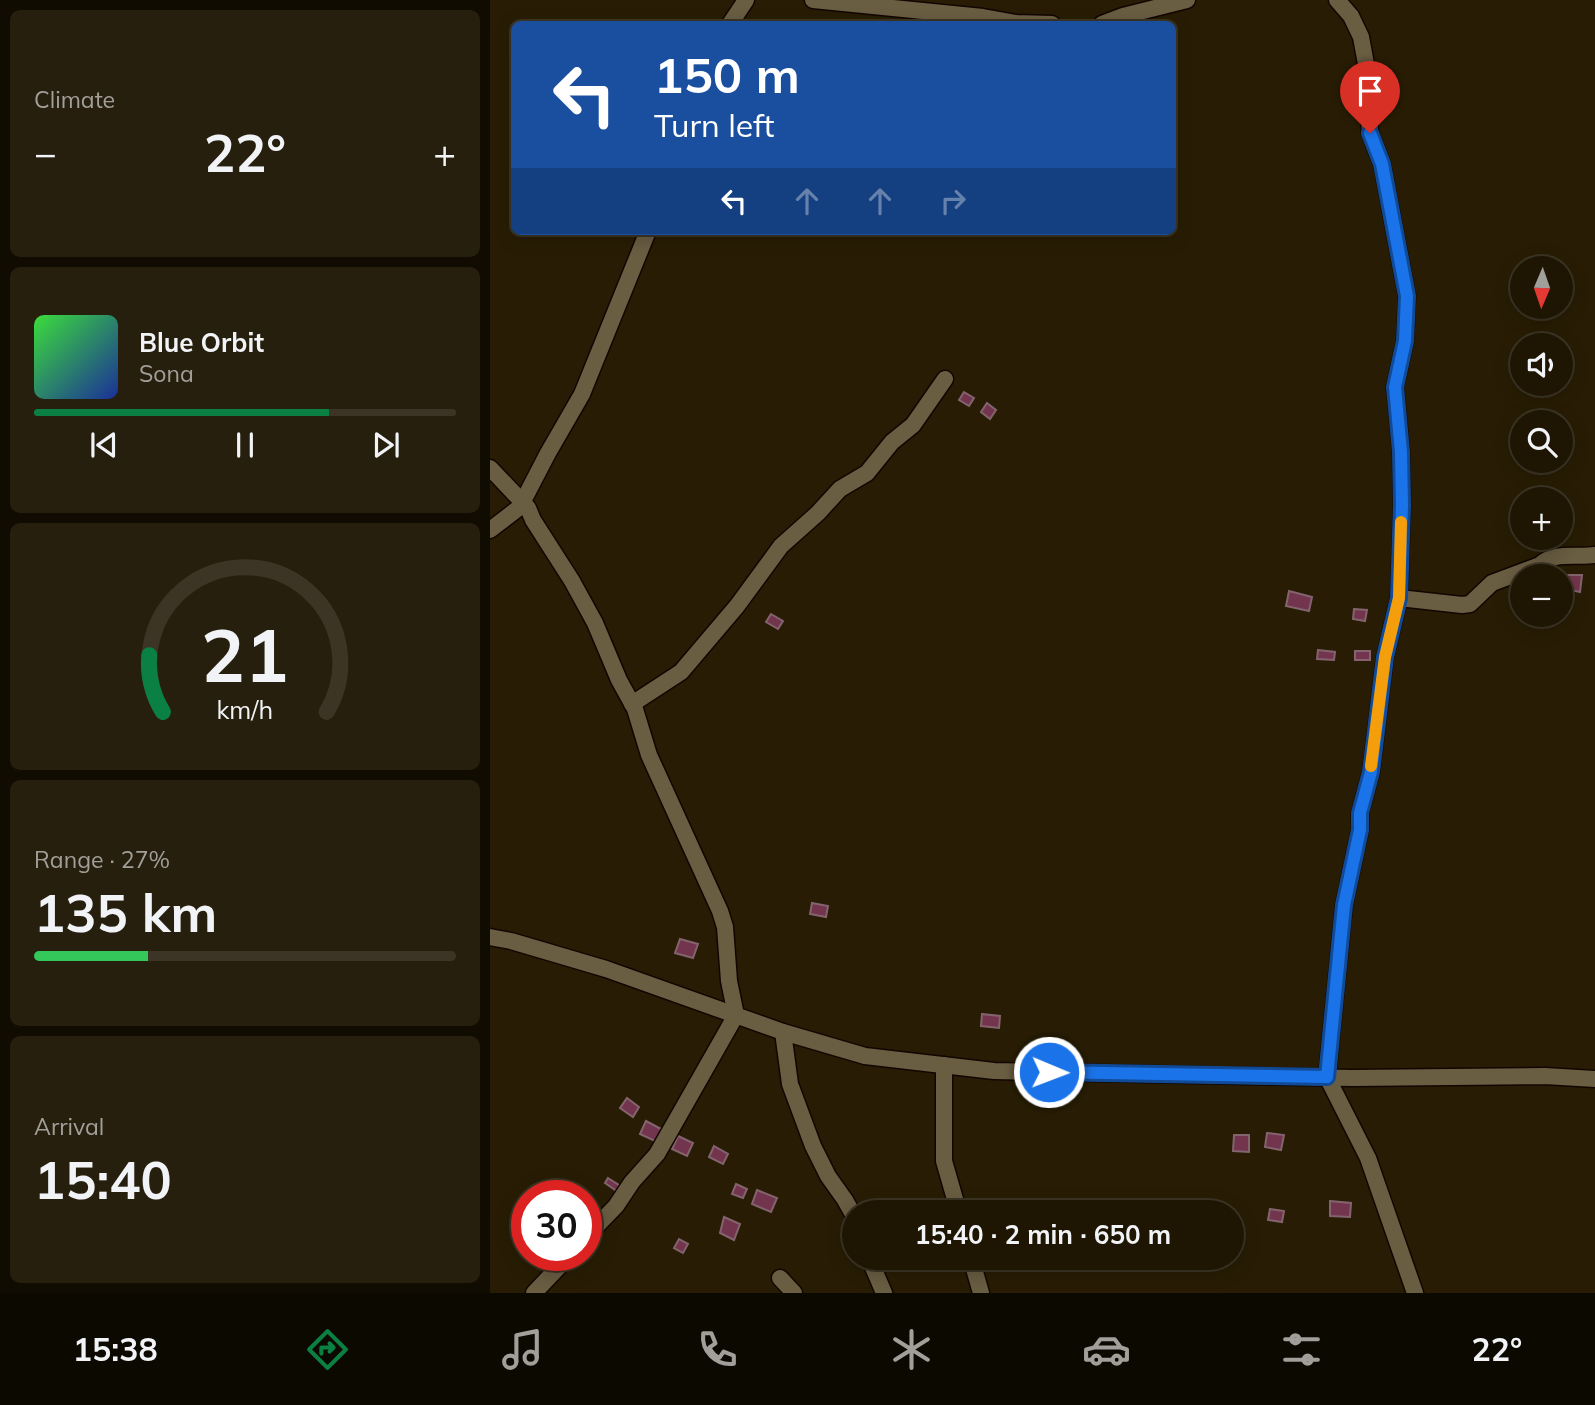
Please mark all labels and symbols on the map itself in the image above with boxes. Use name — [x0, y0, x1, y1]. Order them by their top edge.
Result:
pin — [1340, 61, 1400, 133]
north arrow — [1510, 256, 1573, 318]
position arrow — [1012, 1035, 1086, 1109]
speed limit sign: 30 — [511, 1180, 602, 1271]

